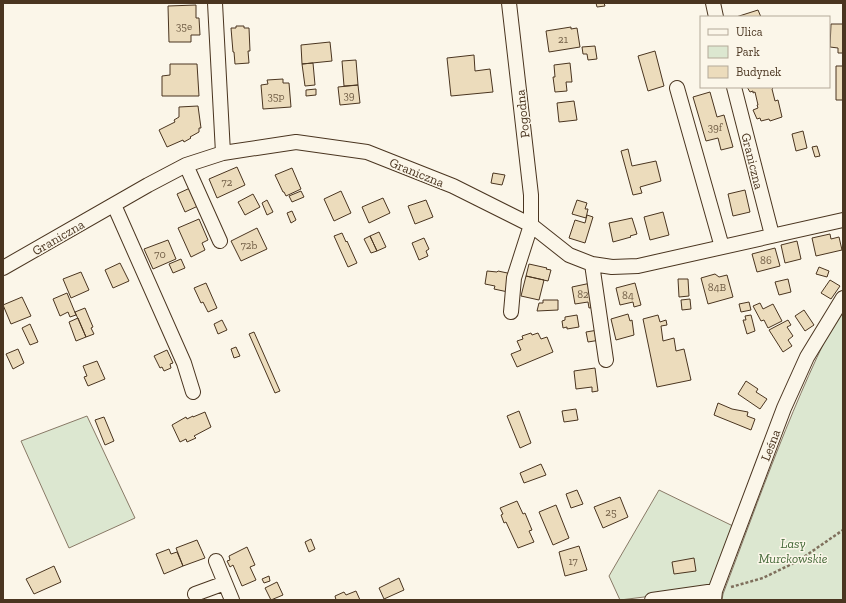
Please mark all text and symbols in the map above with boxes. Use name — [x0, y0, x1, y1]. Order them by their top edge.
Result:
legend — [700, 16, 830, 88]
house number: 35e — [176, 20, 192, 33]
text: Ulica — [736, 25, 763, 39]
house number: 21 — [558, 33, 569, 46]
text: Park — [736, 45, 761, 59]
text: Budynek — [736, 65, 782, 79]
street label: Pogodna — [512, 88, 532, 139]
house number: 39 — [343, 89, 355, 102]
house number: 35p — [267, 90, 285, 103]
house number: 39f — [708, 121, 724, 134]
street label: Graniczna — [738, 131, 767, 192]
street label: Graniczna — [387, 155, 447, 190]
house number: 72 — [222, 176, 233, 189]
street label: Graniczna — [30, 216, 88, 258]
house number: 72b — [241, 239, 257, 252]
house number: 70 — [154, 248, 166, 261]
house number: 86 — [760, 254, 772, 267]
house number: 84B — [708, 281, 727, 294]
house number: 82 — [577, 288, 589, 301]
house number: 84 — [622, 289, 634, 302]
street label: Leśna — [758, 427, 784, 463]
house number: 25 — [605, 506, 617, 519]
park label: Lasy Murckowskie — [758, 536, 828, 566]
house number: 17 — [568, 555, 578, 568]

